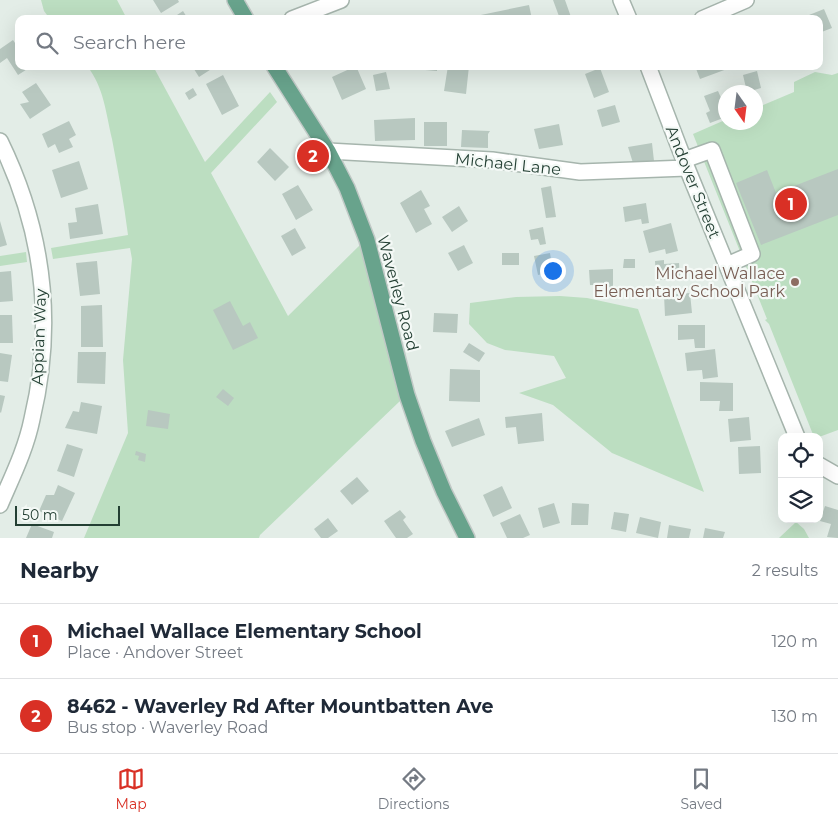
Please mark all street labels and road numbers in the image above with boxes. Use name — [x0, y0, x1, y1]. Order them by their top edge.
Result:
street label: Andover Street — [662, 123, 724, 242]
street label: Michael Lane — [454, 149, 562, 179]
street label: Waverley Road — [373, 233, 423, 353]
street label: Appian Way — [28, 288, 50, 386]

